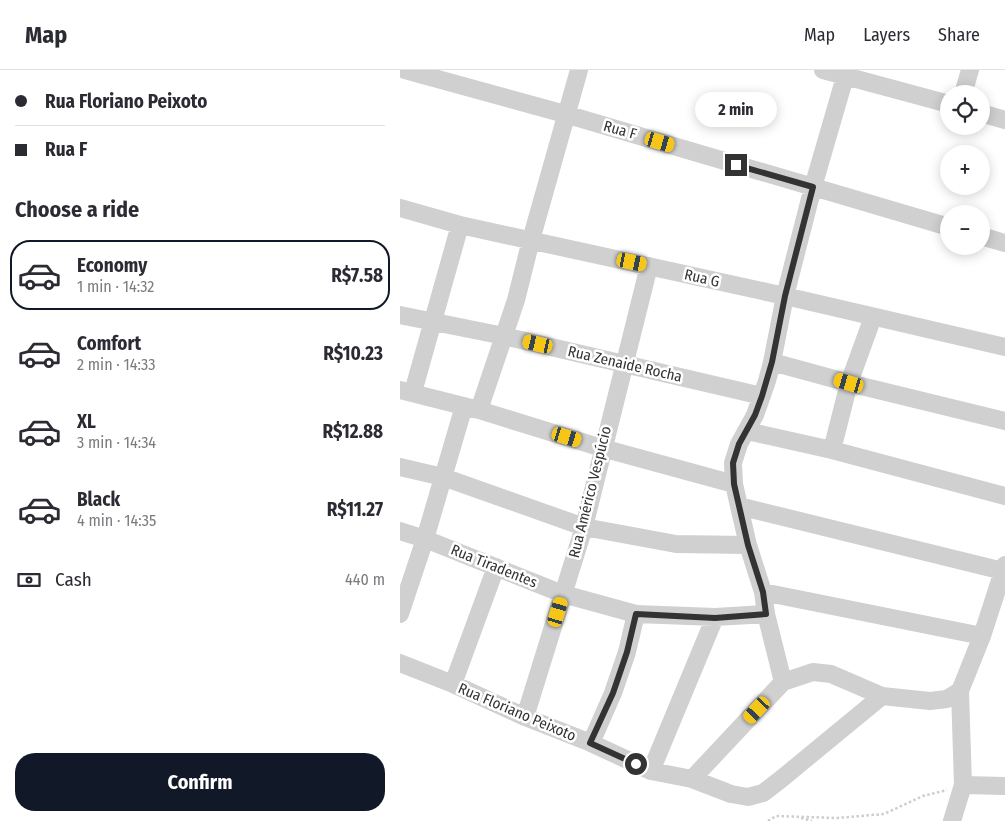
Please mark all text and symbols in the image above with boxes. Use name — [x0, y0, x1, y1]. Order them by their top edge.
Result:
text: Map — [25, 21, 67, 49]
text: Map — [804, 24, 835, 46]
text: Layers — [863, 24, 910, 46]
text: Share — [938, 24, 980, 46]
map controls — [940, 85, 990, 255]
button: locate — [940, 85, 990, 135]
text: Rua Floriano Peixoto — [45, 90, 207, 113]
callout: 2 min — [695, 92, 777, 128]
text: 2 min — [718, 100, 754, 119]
street label: Rua F — [601, 117, 639, 143]
car — [643, 131, 676, 153]
text: Rua F — [45, 138, 87, 161]
button: + — [940, 145, 990, 195]
route end — [725, 154, 747, 176]
text: Choose a ride — [15, 196, 139, 223]
button: − — [940, 205, 990, 255]
car — [615, 252, 648, 272]
icon: car — [17, 253, 62, 298]
text: Economy — [77, 254, 147, 277]
text: R$7.58 — [331, 264, 383, 287]
street label: Rua G — [683, 265, 721, 291]
text: 1 min · 14:32 — [77, 277, 154, 296]
icon: car — [17, 331, 62, 376]
text: Comfort — [77, 332, 141, 355]
car — [521, 333, 554, 355]
text: R$10.23 — [323, 342, 383, 365]
street label: Rua Zenaide Rocha — [566, 342, 684, 386]
text: 2 min · 14:33 — [77, 355, 155, 374]
car — [832, 372, 865, 394]
icon: car — [17, 409, 62, 454]
text: XL — [77, 410, 96, 433]
text: R$12.88 — [322, 420, 383, 443]
street label: Rua Américo Vespúcio — [565, 424, 615, 560]
car — [550, 425, 583, 449]
text: 3 min · 14:34 — [77, 433, 156, 452]
icon: car — [17, 487, 62, 532]
text: Black — [77, 488, 120, 511]
text: R$11.27 — [327, 498, 383, 521]
text: 4 min · 14:35 — [77, 511, 156, 530]
street label: Rua Tiradentes — [448, 540, 540, 592]
icon: cash — [15, 566, 43, 594]
text: Cash — [55, 568, 92, 591]
text: 440 m — [345, 570, 385, 589]
car — [546, 595, 569, 629]
street label: Rua Floriano Peixoto — [455, 679, 579, 745]
car — [741, 694, 772, 726]
button: Confirm — [15, 753, 385, 811]
route start — [625, 753, 647, 775]

